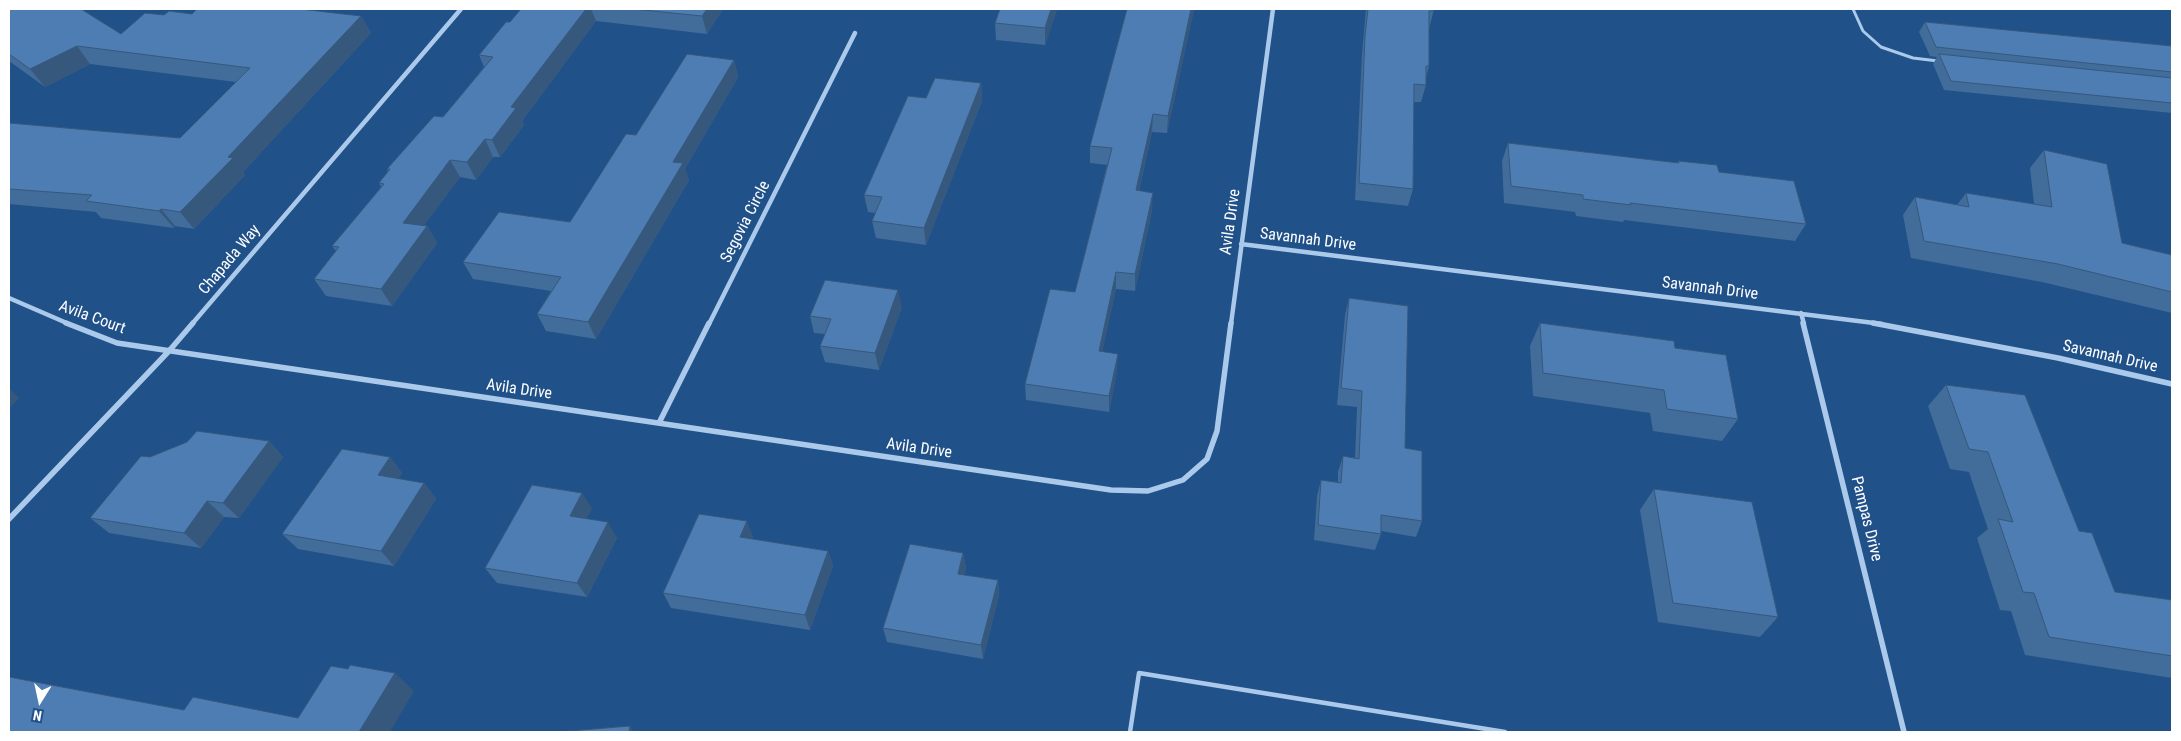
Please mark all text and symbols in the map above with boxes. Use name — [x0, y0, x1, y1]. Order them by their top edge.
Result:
street label: Segovia Circle — [717, 178, 775, 266]
street label: Avila Drive — [1217, 188, 1245, 256]
street label: Chapada Way — [195, 221, 265, 299]
street label: Savannah Drive — [1259, 225, 1357, 255]
street label: Savannah Drive — [1661, 274, 1759, 304]
street label: Avila Court — [56, 297, 128, 339]
street label: Savannah Drive — [2061, 337, 2159, 377]
street label: Avila Drive — [485, 376, 553, 404]
street label: Avila Drive — [885, 435, 953, 463]
street label: Pampas Drive — [1846, 475, 1886, 563]
north arrow — [15, 676, 65, 726]
text: N — [32, 707, 43, 724]

